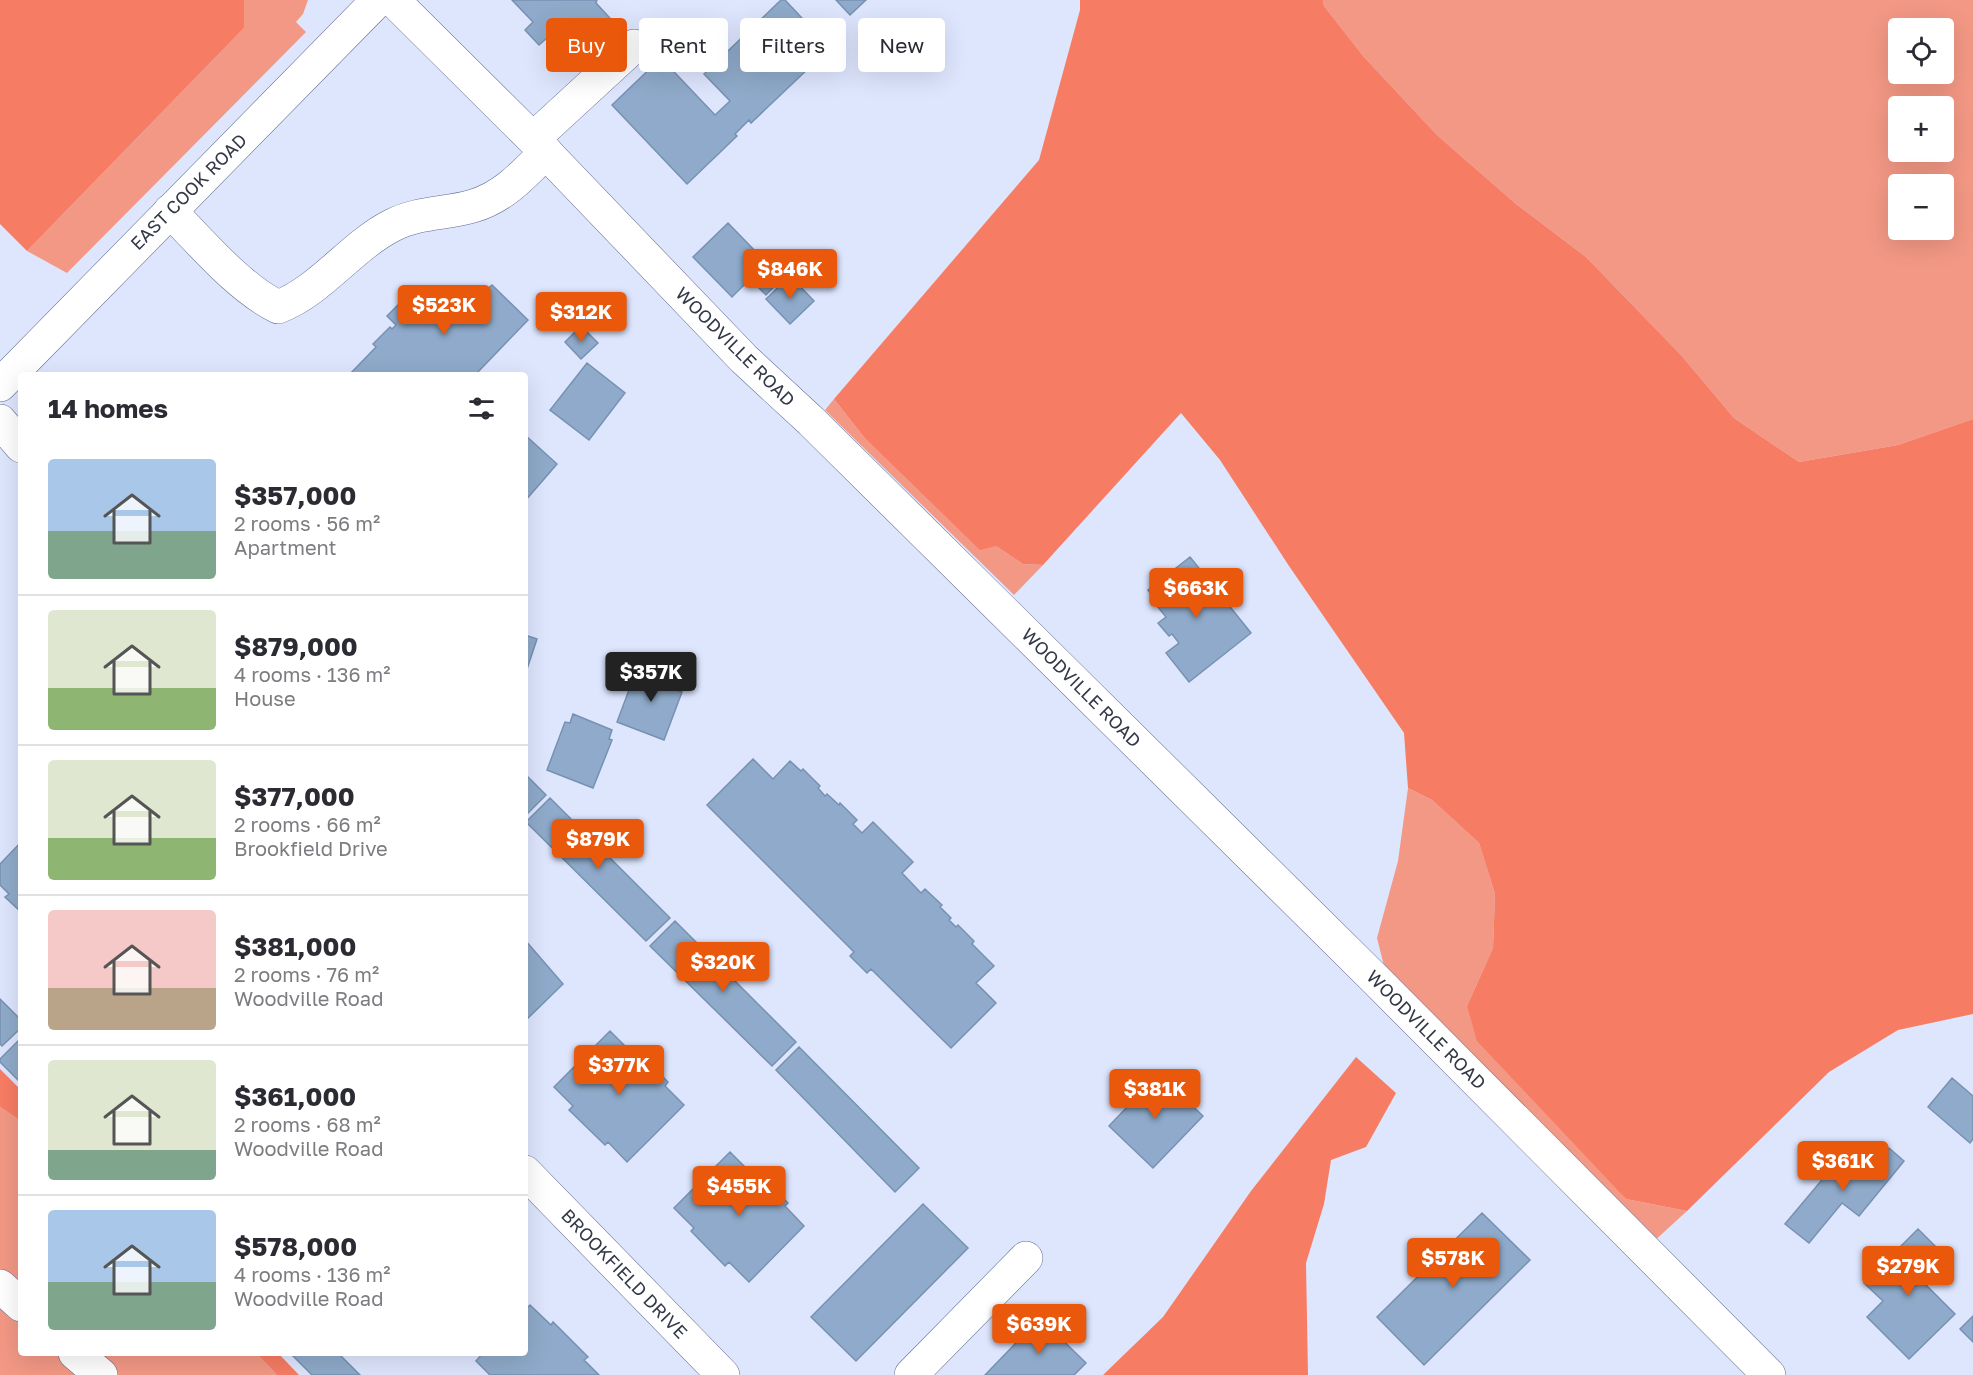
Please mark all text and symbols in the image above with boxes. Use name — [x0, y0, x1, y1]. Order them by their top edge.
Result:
chip: Buy — [546, 18, 627, 72]
chip: Rent — [639, 18, 728, 72]
chip: Filters — [740, 18, 846, 72]
chip: New — [858, 18, 945, 72]
map controls — [1888, 18, 1954, 240]
button: locate — [1888, 18, 1954, 84]
button: + — [1888, 96, 1954, 162]
street label: EAST COOK ROAD — [126, 129, 251, 254]
button: − — [1888, 174, 1954, 240]
pin: $846K — [748, 249, 832, 300]
text: $846K — [757, 256, 823, 280]
street label: WOODVILLE ROAD — [672, 282, 800, 410]
pin: $523K — [402, 285, 486, 336]
text: $523K — [412, 292, 476, 316]
pin: $312K — [539, 292, 623, 343]
text: $312K — [550, 299, 612, 323]
icon: filters — [465, 392, 498, 425]
text: 14 homes — [48, 393, 168, 424]
text: $357,000 — [234, 480, 356, 511]
icon: home — [96, 483, 168, 555]
text: 2 rooms · 56 m² — [234, 511, 380, 535]
text: Apartment — [234, 535, 337, 559]
pin: $663K — [1154, 568, 1238, 619]
text: $663K — [1163, 575, 1229, 599]
street label: WOODVILLE ROAD — [1018, 623, 1146, 751]
text: $879,000 — [234, 631, 358, 662]
icon: home — [96, 634, 168, 706]
pin: $357K — [609, 652, 693, 703]
text: $357K — [619, 659, 683, 683]
text: 4 rooms · 136 m² — [234, 662, 391, 686]
text: House — [234, 686, 296, 710]
text: $377,000 — [234, 781, 355, 812]
icon: home — [96, 784, 168, 856]
text: 2 rooms · 66 m² — [234, 812, 381, 836]
pin: $879K — [556, 819, 640, 870]
text: $879K — [566, 826, 630, 850]
text: Brookfield Drive — [234, 836, 388, 860]
text: $381,000 — [234, 931, 356, 962]
icon: home — [96, 934, 168, 1006]
pin: $320K — [681, 942, 765, 993]
text: $320K — [690, 949, 756, 973]
text: 2 rooms · 76 m² — [234, 962, 379, 986]
street label: WOODVILLE ROAD — [1363, 965, 1491, 1093]
text: Woodville Road — [234, 986, 383, 1010]
pin: $377K — [577, 1045, 661, 1096]
text: $377K — [588, 1052, 650, 1076]
pin: $381K — [1113, 1069, 1197, 1120]
text: $381K — [1123, 1076, 1187, 1100]
text: $361,000 — [234, 1081, 356, 1112]
icon: home — [96, 1084, 168, 1156]
text: 2 rooms · 68 m² — [234, 1112, 381, 1136]
text: Woodville Road — [234, 1136, 383, 1160]
pin: $361K — [1801, 1141, 1885, 1192]
text: $361K — [1811, 1148, 1875, 1172]
pin: $455K — [697, 1166, 781, 1217]
text: $455K — [707, 1173, 771, 1197]
street label: BROOKFIELD DRIVE — [557, 1204, 692, 1343]
text: $578,000 — [234, 1231, 357, 1262]
icon: home — [96, 1234, 168, 1306]
pin: $578K — [1411, 1238, 1495, 1289]
text: $578K — [1421, 1245, 1485, 1269]
pin: $279K — [1866, 1246, 1950, 1297]
text: $279K — [1876, 1253, 1940, 1277]
text: 4 rooms · 136 m² — [234, 1262, 391, 1286]
text: Woodville Road — [234, 1286, 383, 1310]
pin: $639K — [997, 1304, 1081, 1355]
text: $639K — [1006, 1311, 1072, 1335]

